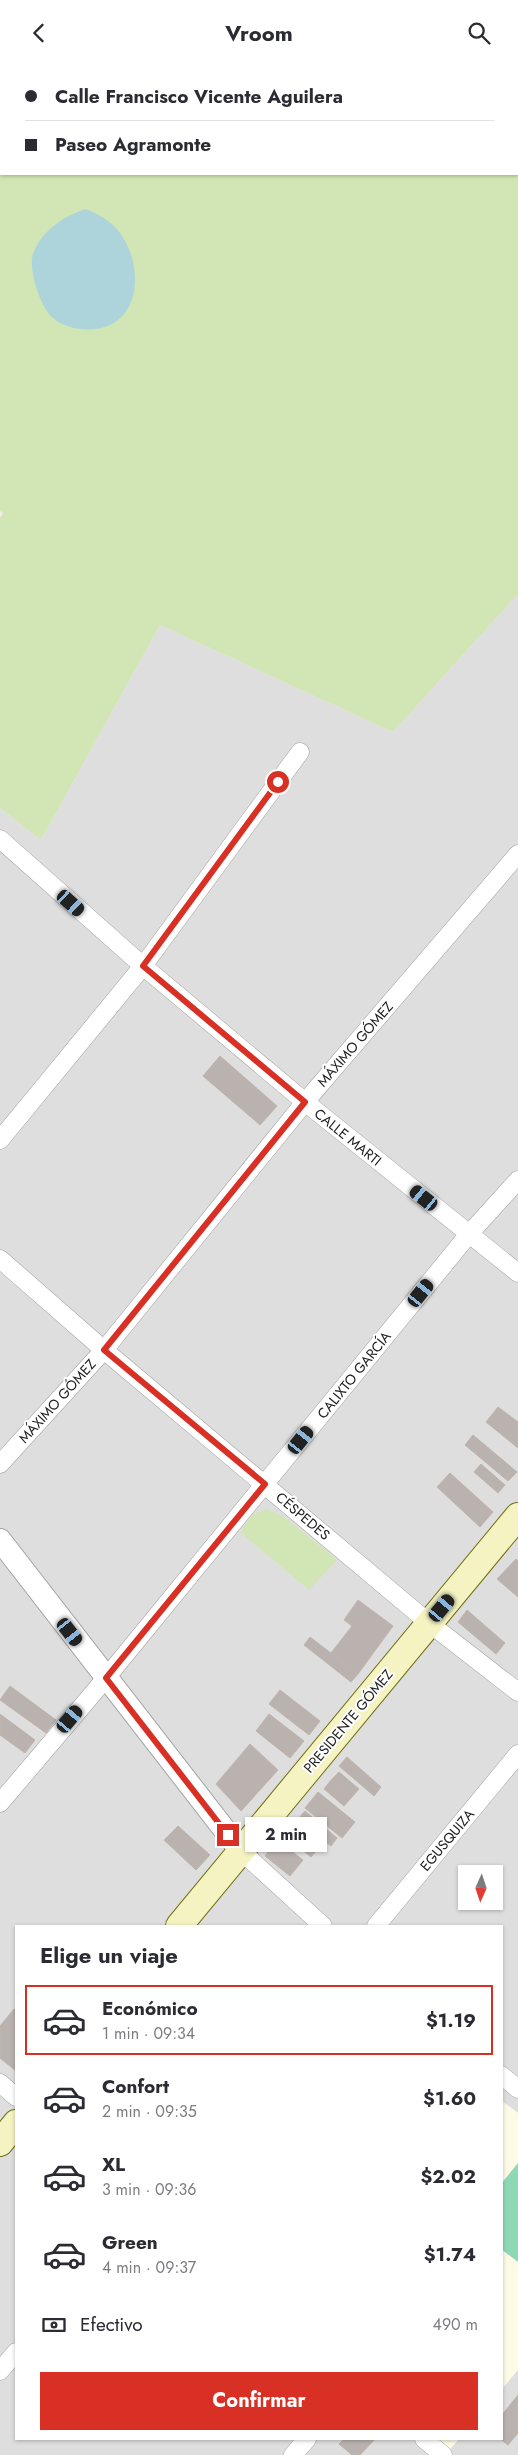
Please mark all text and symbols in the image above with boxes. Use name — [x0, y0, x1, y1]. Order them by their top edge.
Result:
text: Vroom — [225, 17, 293, 49]
icon: back — [25, 19, 53, 47]
icon: search — [465, 19, 493, 47]
text: Calle Francisco Vicente Aguilera — [55, 83, 343, 110]
text: Paseo Agramonte — [55, 131, 211, 158]
route start — [267, 771, 289, 793]
car — [54, 887, 87, 919]
street label: MÁXIMO GÓMEZ — [312, 997, 398, 1091]
street label: CALLE MARTI — [310, 1104, 386, 1170]
car — [407, 1183, 440, 1213]
car — [405, 1277, 436, 1309]
street label: CALIXTO GARCÍA — [312, 1326, 396, 1423]
street label: MÁXIMO GÓMEZ — [14, 1354, 100, 1447]
car — [285, 1424, 316, 1456]
street label: CÉSPEDES — [272, 1487, 335, 1545]
car — [426, 1592, 457, 1624]
car — [54, 1616, 85, 1648]
street label: PRESIDENTE GÓMEZ — [299, 1665, 397, 1777]
car — [54, 1703, 85, 1735]
street label: EGUSQUIZA — [415, 1804, 479, 1875]
callout: 2 min — [246, 1817, 328, 1853]
text: 2 min — [265, 1823, 307, 1846]
route end — [217, 1824, 239, 1846]
north arrow — [458, 1865, 502, 1910]
map controls — [458, 1865, 503, 1910]
text: Elige un viaje — [40, 1939, 178, 1971]
text: Económico — [102, 1995, 198, 2022]
icon: car — [42, 1998, 87, 2043]
text: $1.19 — [426, 2007, 476, 2034]
text: 1 min · 09:34 — [102, 2022, 195, 2045]
text: Confort — [102, 2073, 169, 2100]
icon: car — [42, 2076, 87, 2121]
text: $1.60 — [423, 2085, 476, 2112]
text: 2 min · 09:35 — [102, 2100, 197, 2123]
text: XL — [102, 2151, 125, 2178]
icon: car — [42, 2154, 87, 2199]
text: $2.02 — [421, 2163, 476, 2190]
text: 3 min · 09:36 — [102, 2178, 197, 2201]
text: Green — [102, 2229, 158, 2256]
icon: car — [42, 2232, 87, 2277]
text: $1.74 — [424, 2241, 476, 2268]
text: 4 min · 09:37 — [102, 2256, 196, 2279]
icon: cash — [40, 2311, 68, 2339]
text: Efectivo — [80, 2311, 143, 2338]
text: 490 m — [433, 2313, 478, 2336]
button: Confirmar — [40, 2372, 478, 2430]

